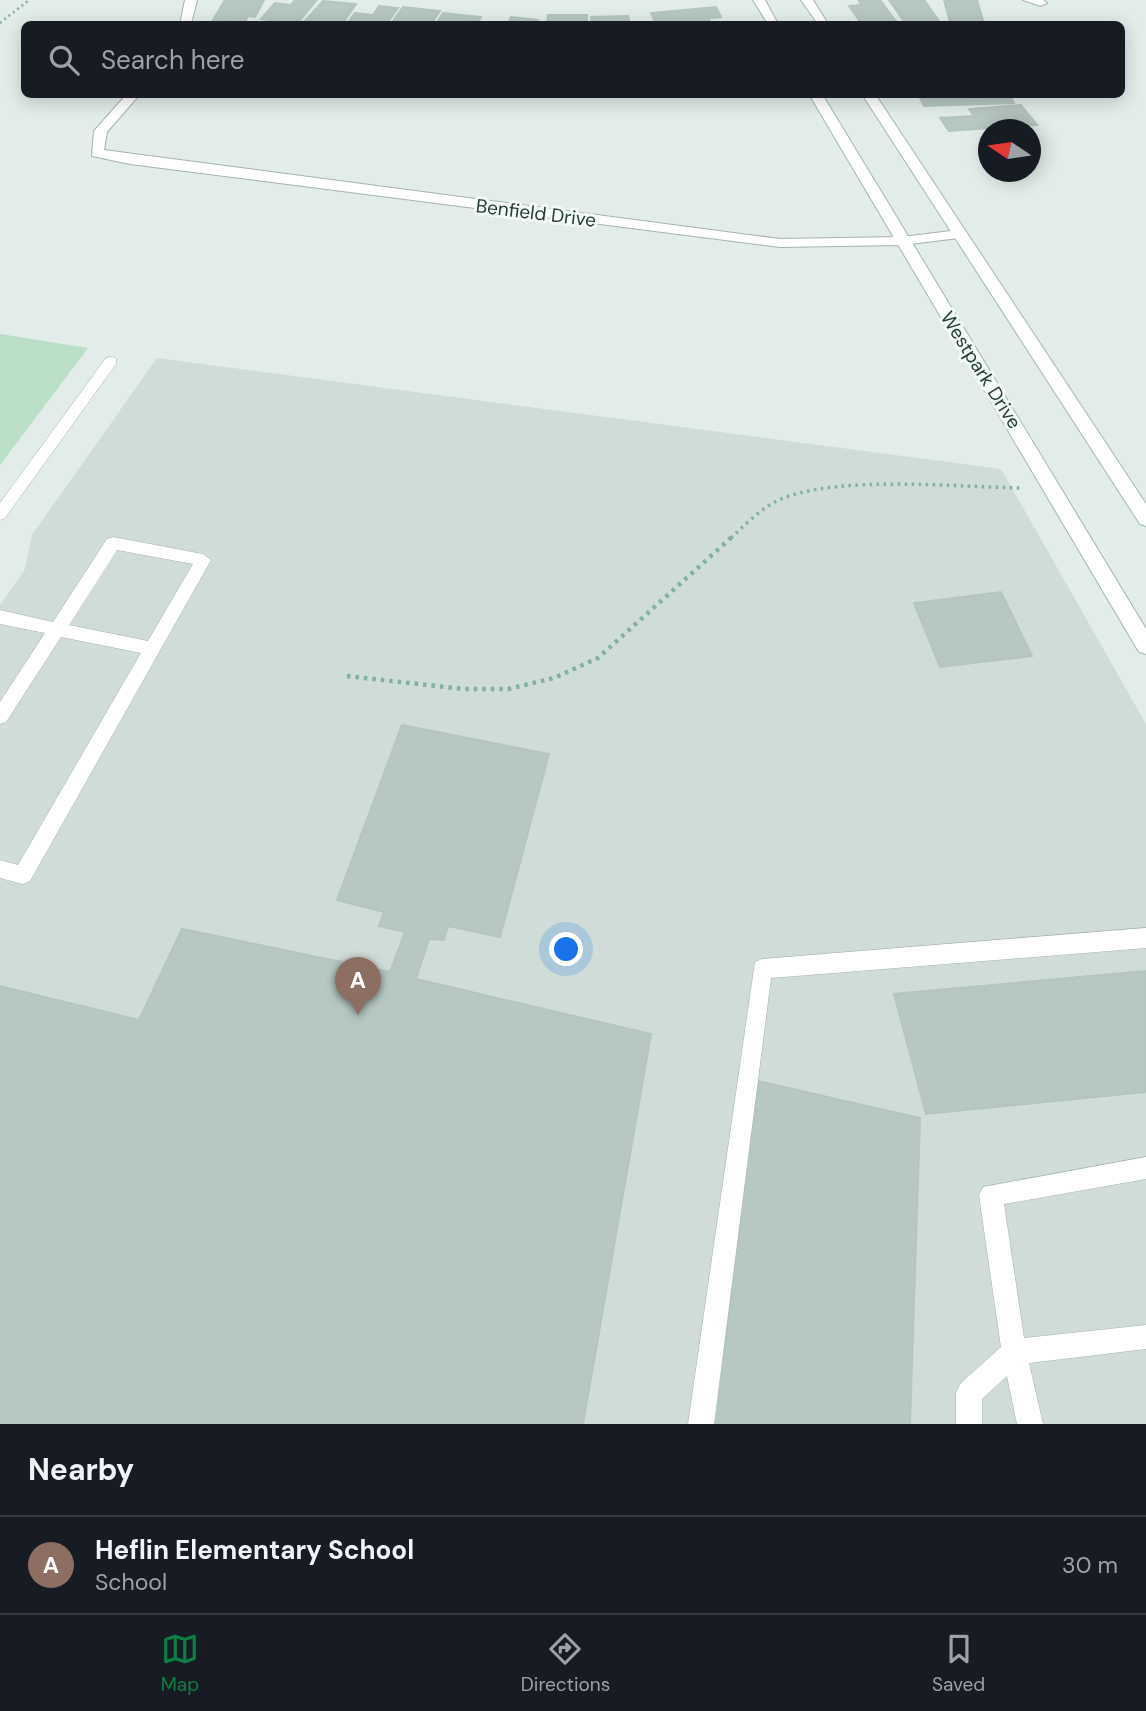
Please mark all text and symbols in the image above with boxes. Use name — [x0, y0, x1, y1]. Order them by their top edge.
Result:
search box — [21, 21, 1125, 98]
icon: search — [45, 41, 83, 79]
text: Search here — [101, 43, 244, 77]
north arrow — [978, 119, 1041, 182]
street label: Benfield Drive — [475, 193, 597, 233]
street label: Westpark Drive — [935, 307, 1027, 433]
your location — [549, 932, 583, 966]
pin: A — [335, 957, 381, 1015]
text: Nearby — [28, 1450, 134, 1489]
text: Heflin Elementary School — [95, 1533, 414, 1567]
text: A — [43, 1550, 59, 1580]
text: 30 m — [1062, 1550, 1118, 1580]
text: School — [95, 1567, 167, 1597]
tab: Map — [161, 1630, 199, 1697]
tab: Directions — [521, 1630, 610, 1697]
tab: Saved — [932, 1630, 985, 1697]

